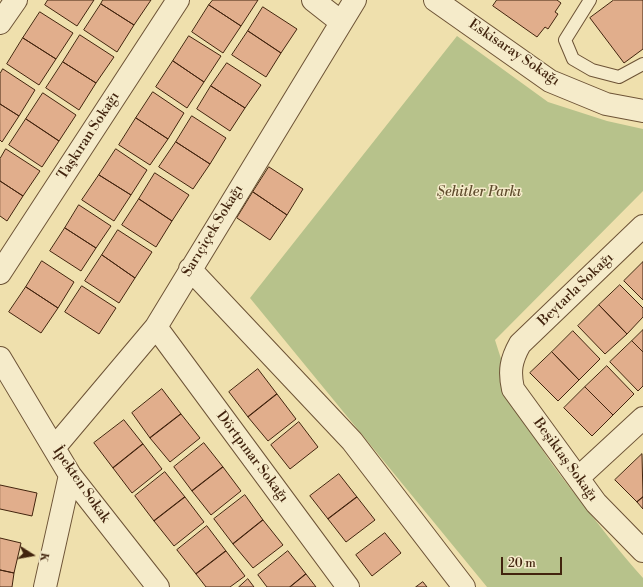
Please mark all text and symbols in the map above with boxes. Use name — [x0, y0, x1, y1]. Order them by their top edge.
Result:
street label: Eskisaray Sokağı — [465, 16, 563, 90]
street label: Taşkıran Sokağı — [54, 89, 124, 183]
street label: Sarıçiçek Sokağı — [179, 182, 247, 280]
park label: Şehitler Parkı — [437, 185, 521, 201]
street label: Beytarla Sokağı — [535, 250, 617, 330]
street label: Dörtpınar Sokağı — [212, 408, 292, 506]
street label: Beşiktaş Sokağı — [529, 415, 601, 505]
street label: İpekten Sokak — [49, 444, 113, 526]
north arrow — [12, 535, 52, 575]
scale bar — [503, 549, 564, 575]
text: K — [36, 552, 52, 563]
text: 20 m — [508, 556, 536, 571]

